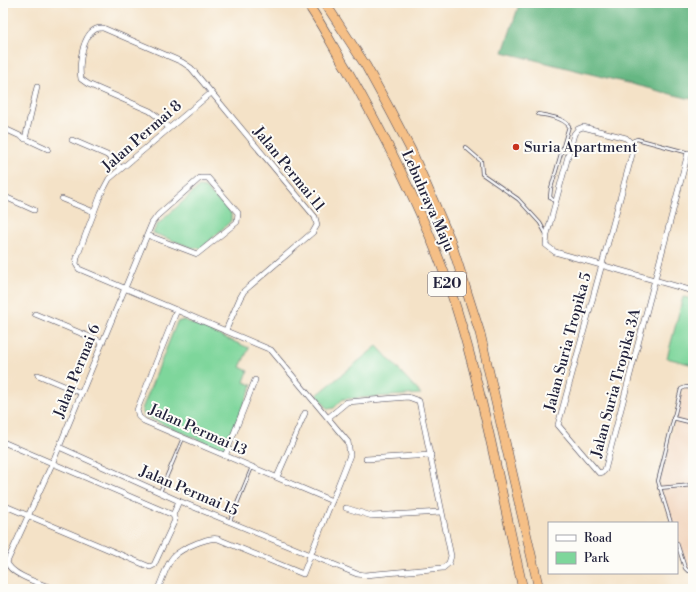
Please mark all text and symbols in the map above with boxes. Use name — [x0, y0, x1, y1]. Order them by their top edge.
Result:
street label: Jalan Permai 8 — [97, 96, 186, 177]
street label: Jalan Permai 11 — [248, 122, 329, 216]
place label: Suria Apartment — [524, 138, 638, 157]
marker: Suria Apartment — [511, 142, 521, 152]
street label: Lebuhraya Maju — [397, 147, 459, 255]
street label: Jalan Suria Tropika 5 — [540, 270, 596, 415]
road number: E20 — [428, 272, 466, 296]
street label: Jalan Suria Tropika 3A — [587, 306, 645, 461]
street label: Jalan Permai 6 — [49, 321, 104, 422]
street label: Jalan Permai 13 — [145, 400, 250, 460]
street label: Jalan Permai 15 — [136, 461, 241, 520]
legend — [548, 522, 678, 574]
text: Road — [584, 531, 612, 546]
text: Park — [584, 551, 610, 566]

